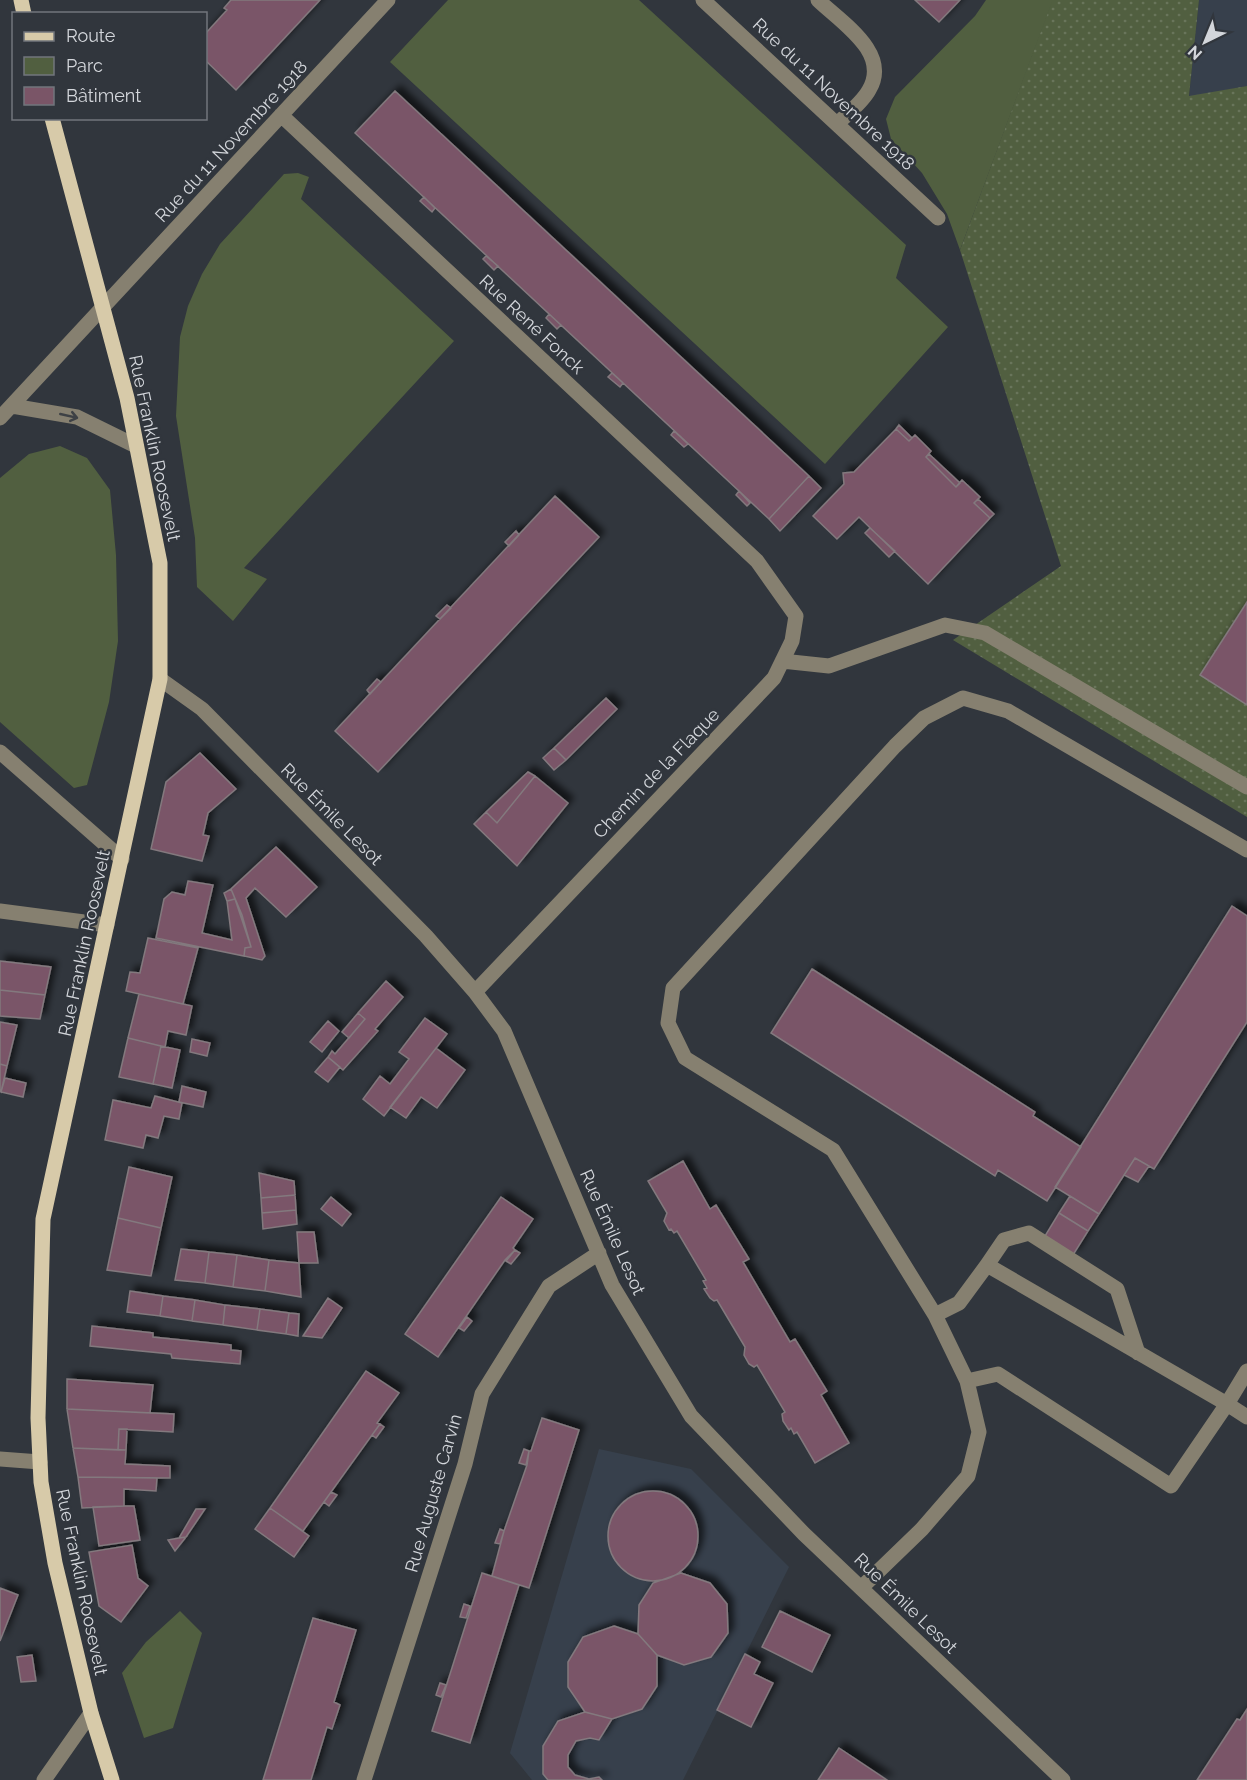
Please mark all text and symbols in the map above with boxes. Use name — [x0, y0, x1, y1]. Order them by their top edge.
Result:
legend — [12, 12, 207, 120]
north arrow — [1175, 12, 1235, 72]
street label: Rue du 11 Novembre 1918 — [749, 14, 919, 174]
text: Route — [66, 25, 116, 46]
text: N — [1184, 41, 1206, 64]
text: Parc — [66, 55, 103, 76]
street label: Rue du 11 Novembre 1918 — [151, 56, 311, 226]
text: Bâtiment — [66, 85, 141, 106]
street label: Rue René Fonck — [475, 270, 589, 378]
street label: Rue Franklin Roosevelt — [125, 353, 185, 543]
one-way arrow — [59, 410, 78, 422]
street label: Chemin de la Flaque — [589, 703, 724, 842]
street label: Rue Émile Lesot — [277, 758, 388, 869]
street label: Rue Franklin Roosevelt — [54, 848, 114, 1038]
street label: Rue Émile Lesot — [576, 1166, 651, 1298]
street label: Rue Auguste Carvin — [400, 1411, 466, 1575]
street label: Rue Franklin Roosevelt — [52, 1487, 112, 1677]
street label: Rue Émile Lesot — [850, 1548, 963, 1657]

